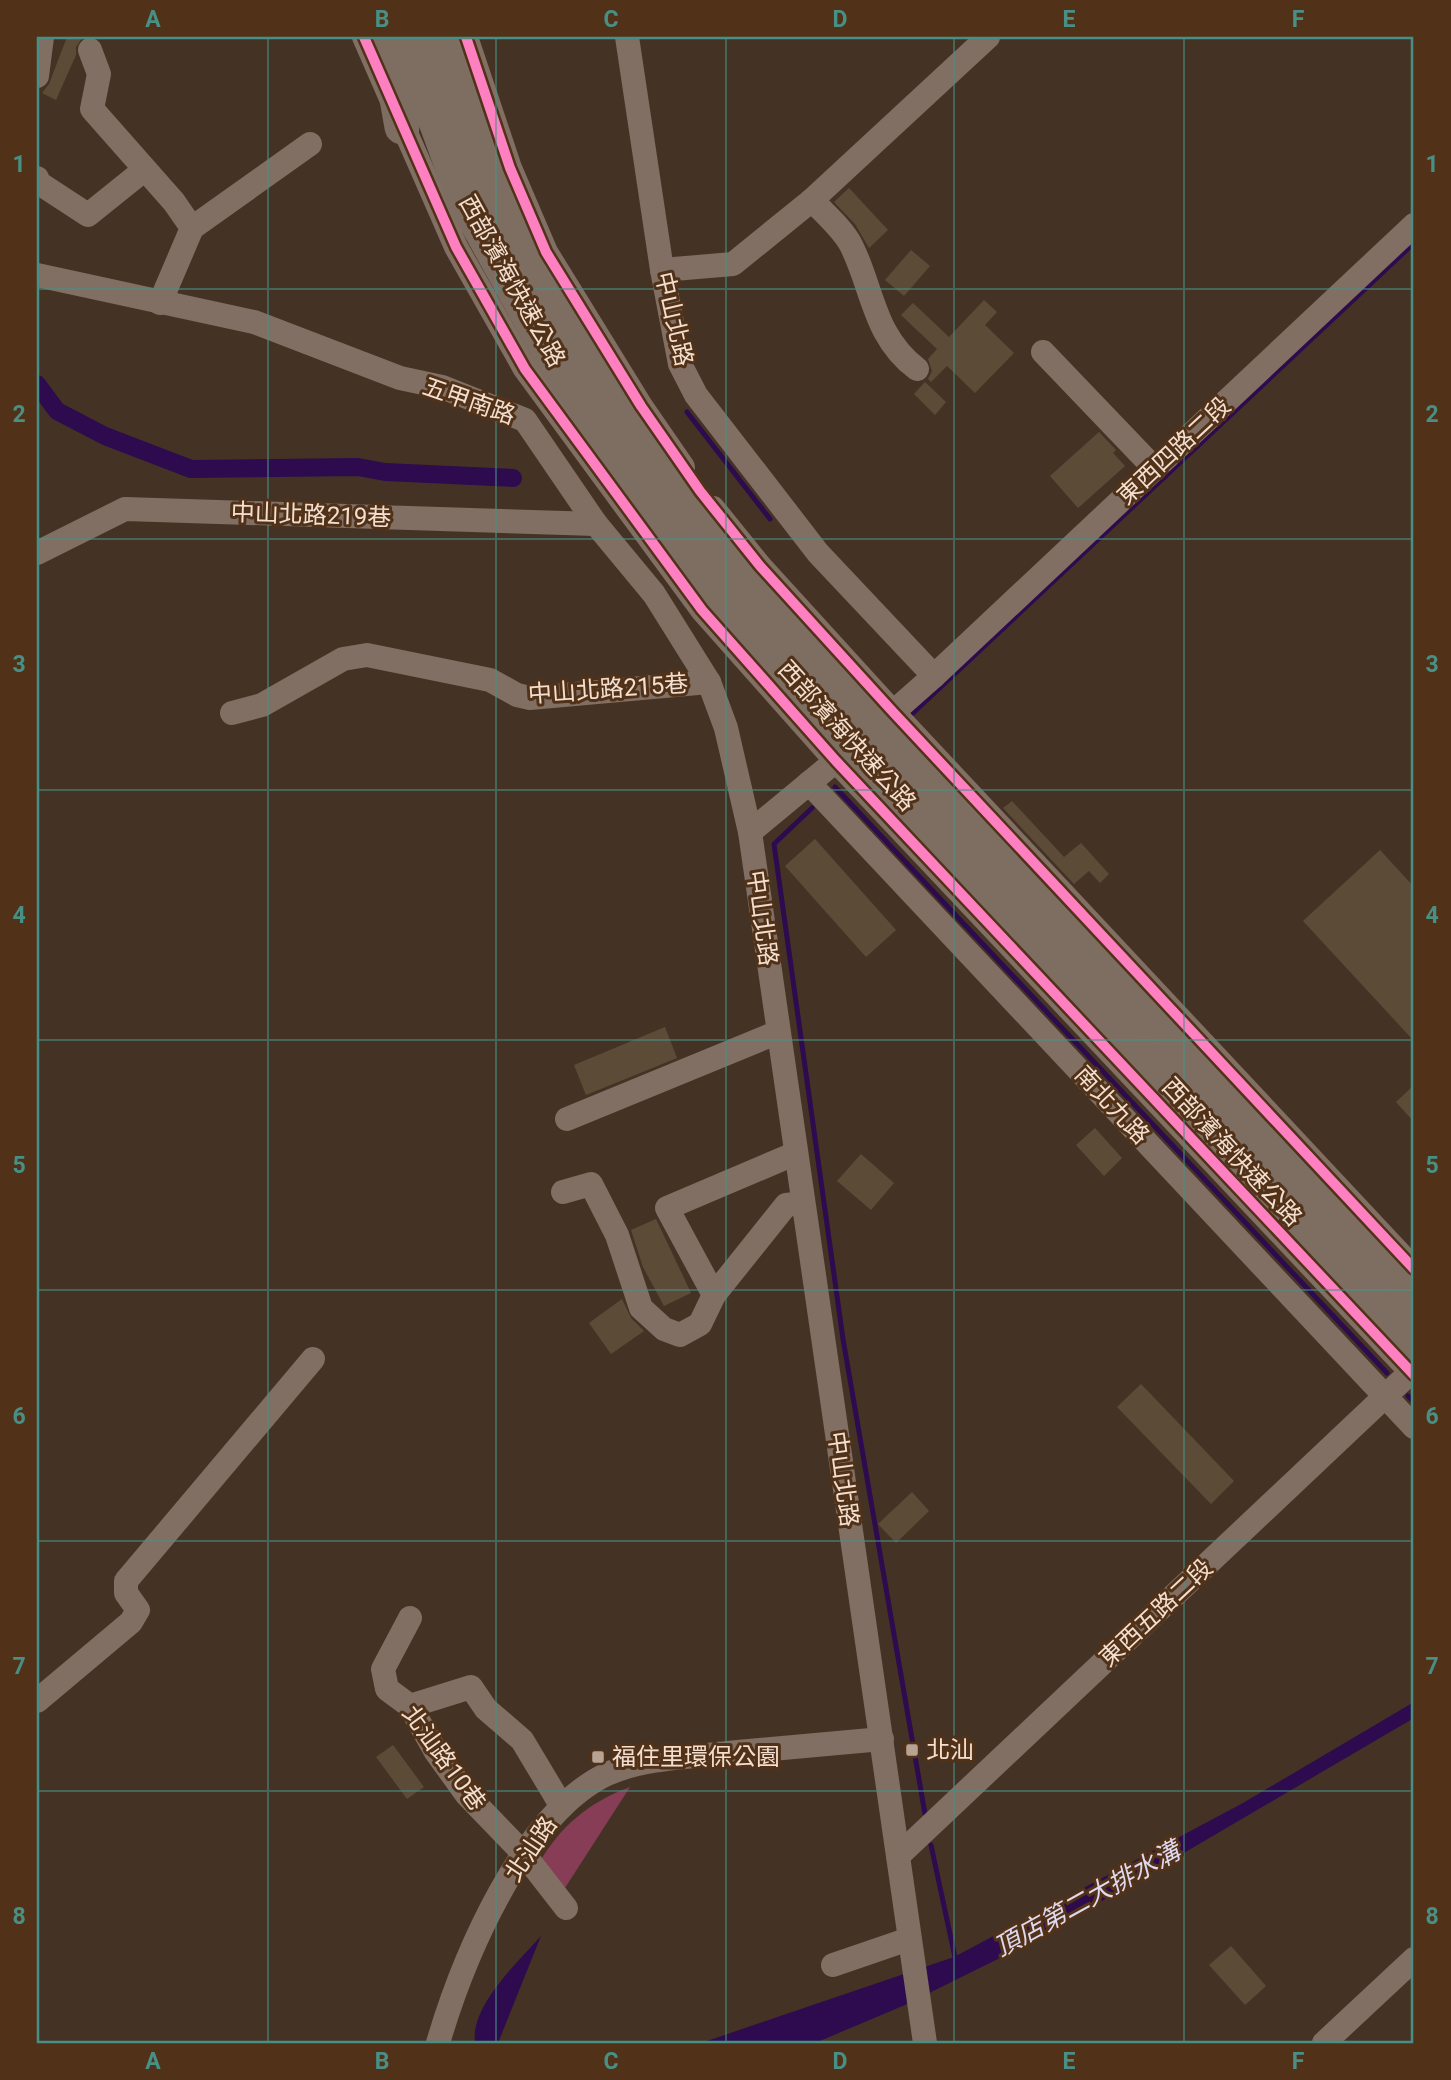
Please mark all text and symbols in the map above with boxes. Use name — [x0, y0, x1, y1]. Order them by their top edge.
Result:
text: A — [145, 6, 161, 33]
text: B — [375, 6, 389, 33]
text: C — [603, 6, 619, 33]
text: D — [833, 6, 847, 33]
text: E — [1063, 6, 1076, 33]
text: F — [1292, 6, 1305, 33]
text: 1 — [12, 151, 26, 178]
text: 1 — [1425, 151, 1439, 178]
street label: 西部濱海快速公路 — [453, 190, 571, 372]
street label: 中山北路 — [650, 269, 698, 369]
street label: 五甲南路 — [419, 372, 519, 430]
street label: 東西四路二段 — [1112, 392, 1236, 510]
text: 2 — [12, 401, 26, 428]
text: 2 — [1425, 401, 1439, 428]
street label: 中山北路219巷 — [230, 498, 392, 532]
text: 3 — [12, 651, 26, 678]
text: 3 — [1425, 651, 1439, 678]
street label: 西部濱海快速公路 — [772, 655, 922, 817]
street label: 中山北路215巷 — [527, 669, 689, 709]
street label: 中山北路 — [741, 869, 783, 967]
text: 4 — [12, 902, 26, 929]
text: 4 — [1425, 902, 1439, 929]
street label: 南北九路 — [1069, 1060, 1155, 1150]
street label: 西部濱海快速公路 — [1156, 1072, 1308, 1232]
text: 5 — [12, 1152, 26, 1179]
text: 5 — [1425, 1152, 1439, 1179]
text: 6 — [12, 1403, 26, 1430]
text: 6 — [1425, 1403, 1439, 1430]
street label: 中山北路 — [822, 1430, 864, 1528]
street label: 東西五路二段 — [1094, 1554, 1218, 1672]
text: 7 — [12, 1653, 26, 1680]
text: 7 — [1425, 1653, 1439, 1680]
street label: 北汕路10巷 — [397, 1700, 491, 1816]
place label: 北汕 — [926, 1736, 974, 1764]
marker: 北汕 — [904, 1742, 920, 1758]
place label: 福住里環保公園 — [612, 1743, 780, 1771]
marker: 福住里環保公園 — [590, 1749, 606, 1765]
street label: 北汕路 — [499, 1811, 563, 1887]
water label: 頂店第二大排水溝 — [989, 1834, 1189, 1963]
text: 8 — [12, 1903, 26, 1930]
text: 8 — [1425, 1903, 1439, 1930]
text: A — [145, 2048, 161, 2075]
text: B — [375, 2048, 389, 2075]
text: C — [603, 2048, 619, 2075]
text: D — [833, 2048, 847, 2075]
text: E — [1063, 2048, 1076, 2075]
text: F — [1292, 2048, 1305, 2075]

